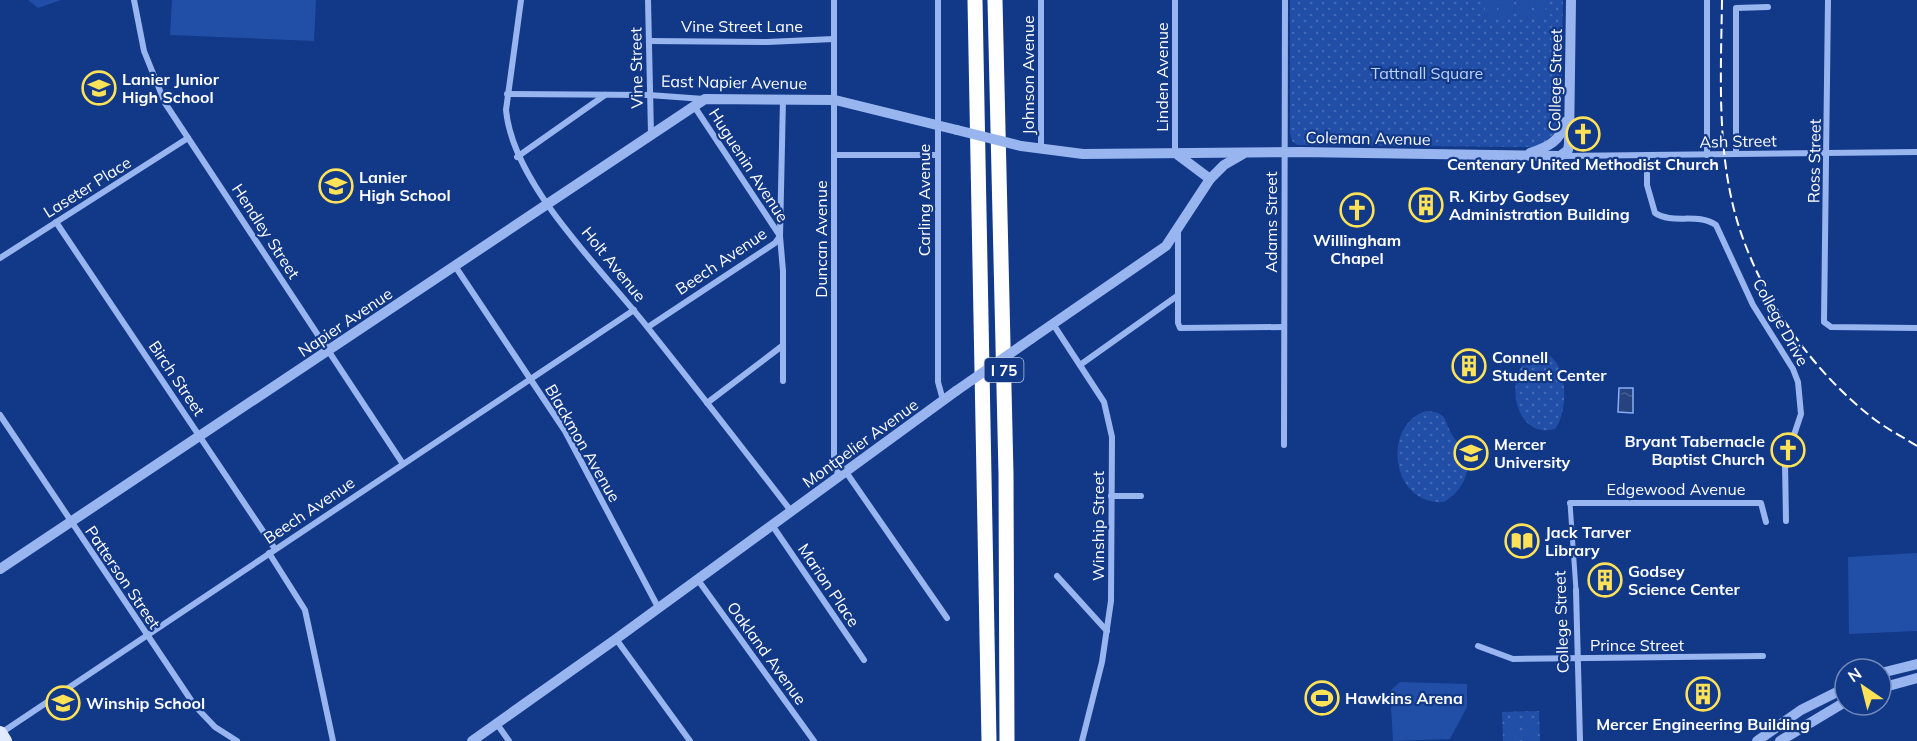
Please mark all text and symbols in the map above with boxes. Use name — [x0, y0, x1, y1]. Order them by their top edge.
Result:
street label: Johnson Avenue — [1018, 15, 1038, 135]
street label: Vine Street Lane — [681, 16, 803, 36]
street label: Linden Avenue — [1152, 22, 1172, 132]
street label: Vine Street — [625, 27, 647, 109]
street label: College Street — [1544, 28, 1566, 131]
park label: Tattnall Square — [1371, 63, 1483, 83]
place label: Lanier Junior High School — [122, 69, 220, 107]
school or university icon: Lanier Junior High School — [81, 70, 117, 106]
street label: East Napier Avenue — [661, 71, 807, 93]
street label: Huguenin Avenue — [705, 104, 793, 226]
church icon: Centenary United Methodist Church — [1565, 116, 1601, 152]
street label: Ross Street — [1803, 118, 1825, 203]
street label: Coleman Avenue — [1305, 127, 1431, 149]
street label: Ash Street — [1699, 130, 1777, 152]
street label: Carling Avenue — [914, 144, 934, 256]
street label: Laseter Place — [40, 152, 134, 222]
place label: Centenary United Methodist Church — [1447, 154, 1719, 174]
place label: Lanier High School — [359, 167, 451, 205]
school or university icon: Lanier High School — [318, 168, 354, 204]
street label: Adams Street — [1261, 171, 1281, 273]
street label: Hendley Street — [228, 180, 304, 283]
street label: Duncan Avenue — [811, 180, 831, 298]
place label: R. Kirby Godsey Administration Building — [1449, 186, 1630, 224]
building icon: R. Kirby Godsey Administration Building — [1408, 187, 1444, 223]
church icon: Willingham Chapel — [1339, 192, 1375, 228]
street label: Holt Avenue — [578, 222, 650, 306]
street label: Beech Avenue — [672, 223, 770, 299]
place label: Willingham Chapel — [1313, 230, 1401, 268]
street label: College Drive — [1749, 275, 1813, 369]
street label: Napier Avenue — [294, 283, 396, 361]
street label: Birch Street — [145, 337, 210, 420]
place label: Connell Student Center — [1492, 347, 1607, 385]
building icon: Connell Student Center — [1451, 348, 1487, 384]
road number: I 75 — [984, 358, 1024, 382]
street label: Blackmon Avenue — [541, 380, 625, 506]
street label: Montpelier Avenue — [798, 394, 922, 492]
place label: Bryant Tabernacle Baptist Church — [1625, 431, 1765, 469]
church icon: Bryant Tabernacle Baptist Church — [1770, 432, 1806, 468]
place label: Mercer University — [1494, 434, 1571, 472]
school or university icon: Mercer University — [1453, 435, 1489, 471]
street label: Winship Street — [1088, 471, 1108, 581]
street label: Beech Avenue — [260, 472, 358, 548]
street label: Edgewood Avenue — [1607, 479, 1745, 499]
street label: Patterson Street — [81, 522, 165, 633]
place label: Jack Tarver Library — [1545, 522, 1632, 560]
library icon: Jack Tarver Library — [1504, 523, 1540, 559]
street label: Marion Place — [794, 540, 864, 630]
place label: Godsey Science Center — [1628, 561, 1741, 599]
building icon: Godsey Science Center — [1587, 562, 1623, 598]
street label: College Street — [1549, 570, 1573, 674]
street label: Oakland Avenue — [723, 598, 811, 708]
street label: Prince Street — [1590, 635, 1684, 655]
north arrow — [1833, 657, 1893, 717]
text: N — [1844, 663, 1865, 686]
building icon: Mercer Engineering Building — [1685, 676, 1721, 712]
sports icon: Hawkins Arena — [1304, 680, 1340, 716]
school or university icon: Winship School — [45, 685, 81, 721]
place label: Hawkins Arena — [1345, 688, 1463, 708]
place label: Winship School — [86, 693, 205, 713]
place label: Mercer Engineering Building — [1596, 714, 1810, 734]

